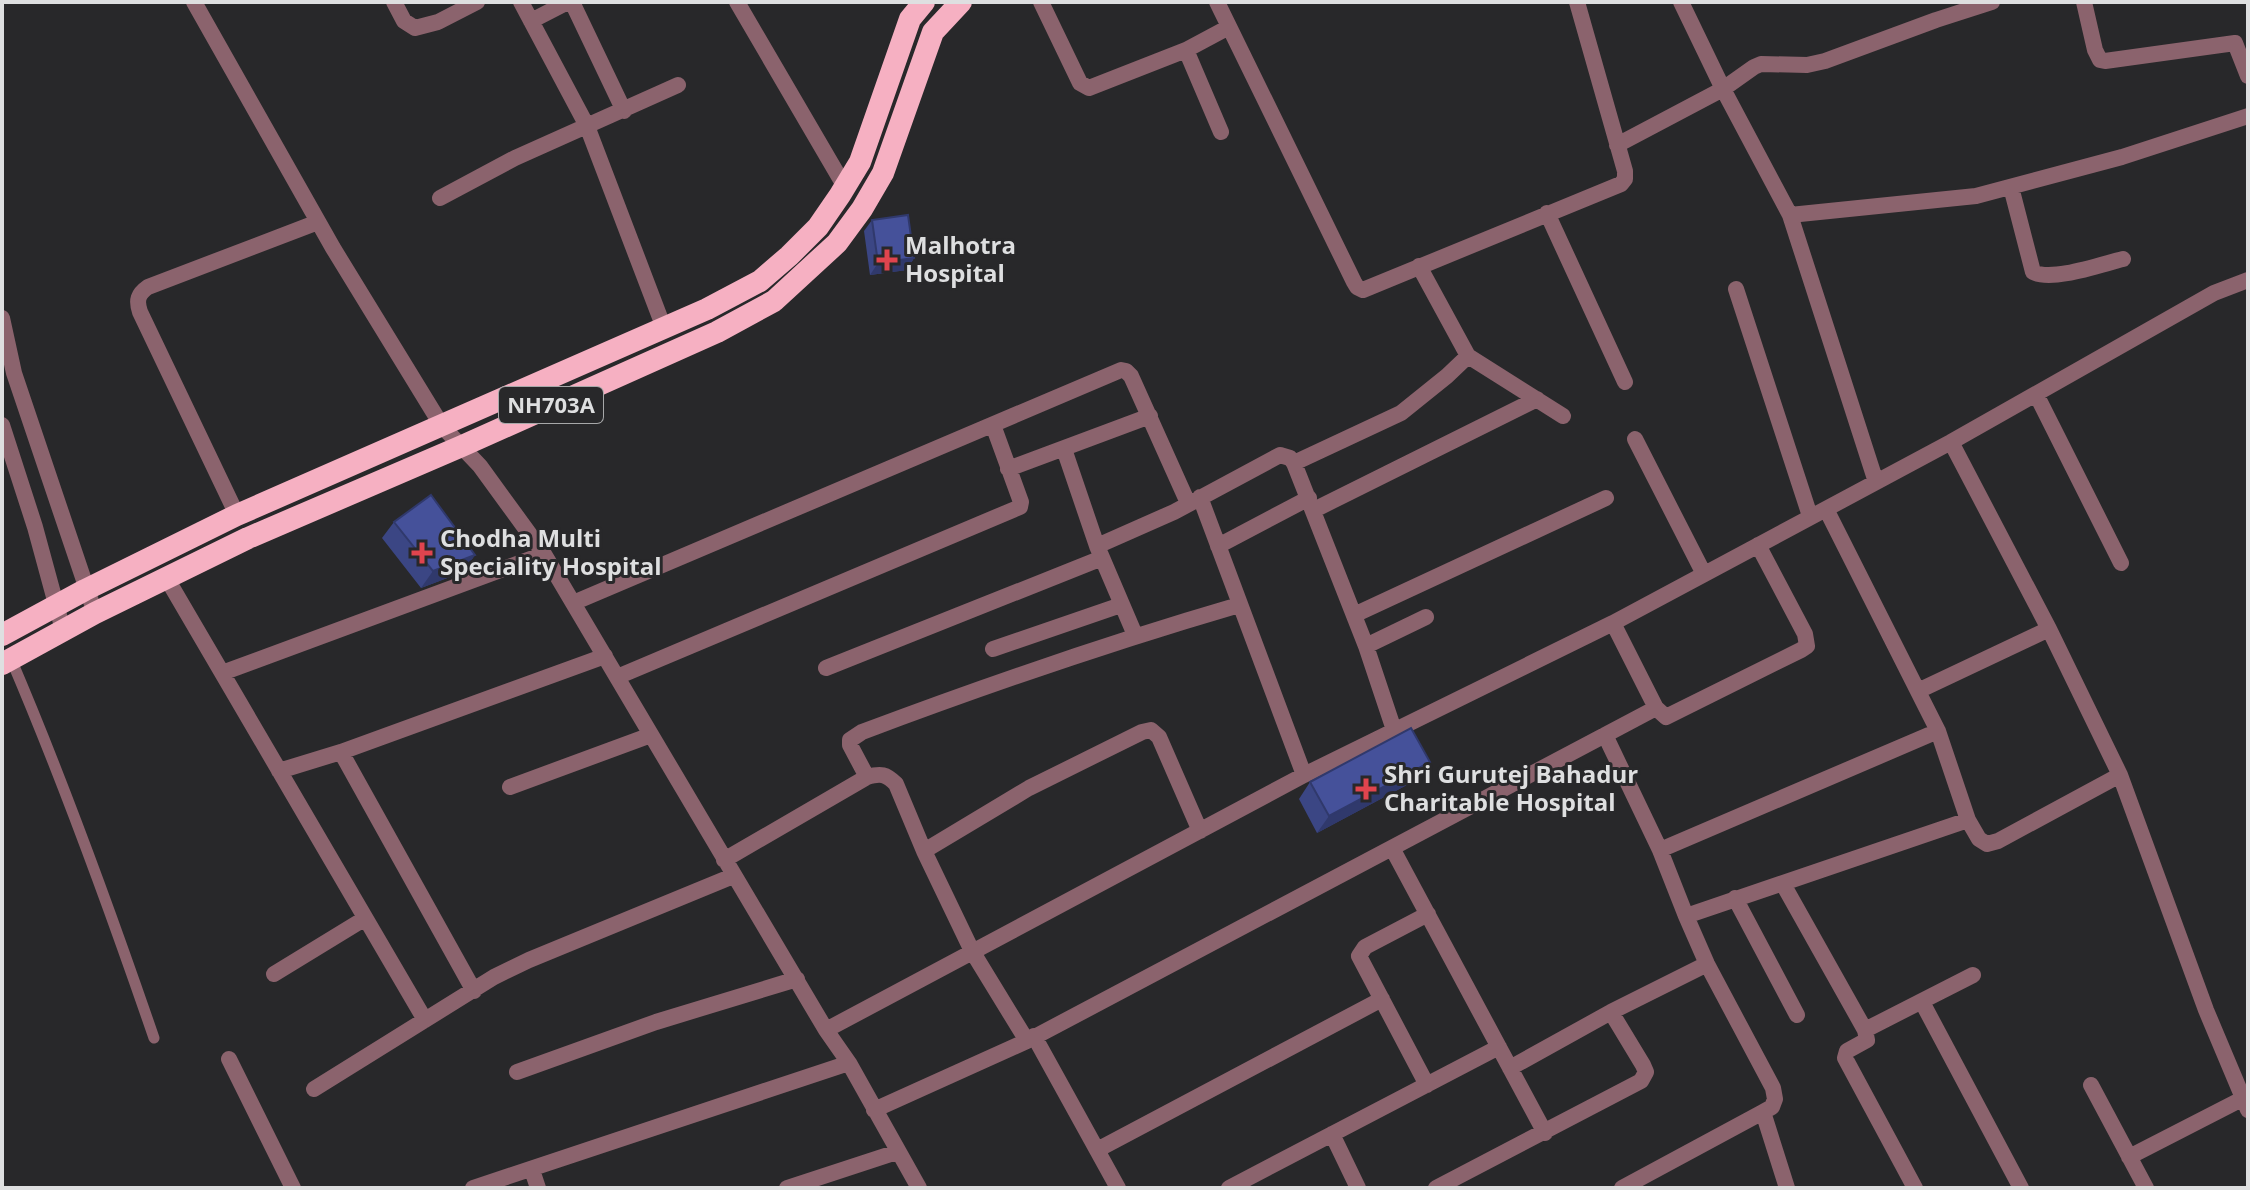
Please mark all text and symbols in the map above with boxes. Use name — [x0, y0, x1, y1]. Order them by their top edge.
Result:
place label: Malhotra Hospital — [905, 228, 1016, 289]
marker: Malhotra Hospital — [876, 249, 898, 271]
road number: NH703A — [499, 387, 603, 423]
place label: Chodha Multi Speciality Hospital — [440, 521, 662, 582]
marker: Chodha Multi Speciality Hospital — [411, 542, 433, 564]
place label: Shri Gurutej Bahadur Charitable Hospital — [1384, 757, 1638, 818]
marker: Shri Gurutej Bahadur Charitable Hospital — [1355, 778, 1377, 800]

